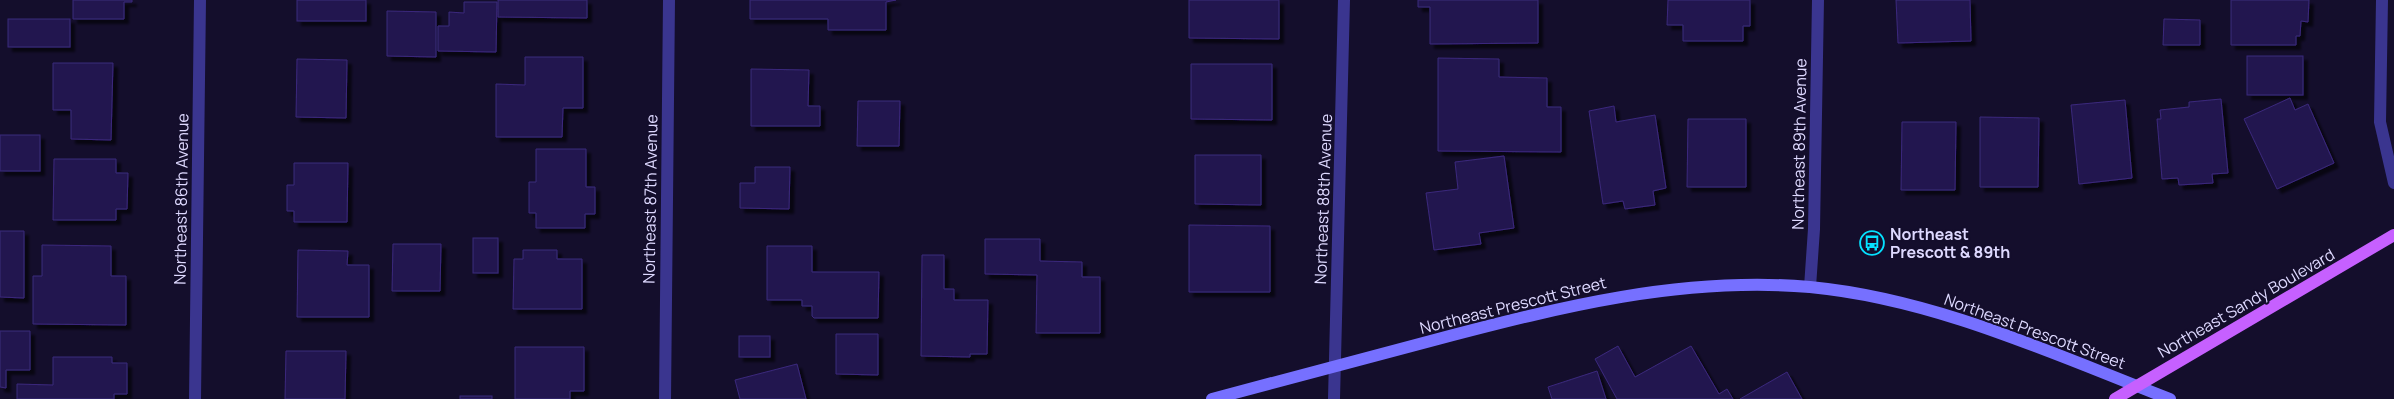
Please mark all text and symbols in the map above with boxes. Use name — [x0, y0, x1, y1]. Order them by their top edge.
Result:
street label: Northeast 89th Avenue — [1787, 58, 1811, 230]
street label: Northeast 86th Avenue — [169, 113, 193, 285]
street label: Northeast 88th Avenue — [1309, 113, 1337, 285]
street label: Northeast 87th Avenue — [638, 114, 662, 284]
place label: Northeast Prescott & 89th — [1890, 223, 2010, 263]
bus stop icon: Northeast Prescott & 89th — [1859, 230, 1885, 256]
street label: Northeast Sandy Boulevard — [2154, 243, 2338, 363]
street label: Northeast Prescott Street — [1418, 271, 1608, 339]
street label: Northeast Prescott Street — [1941, 288, 2129, 374]

